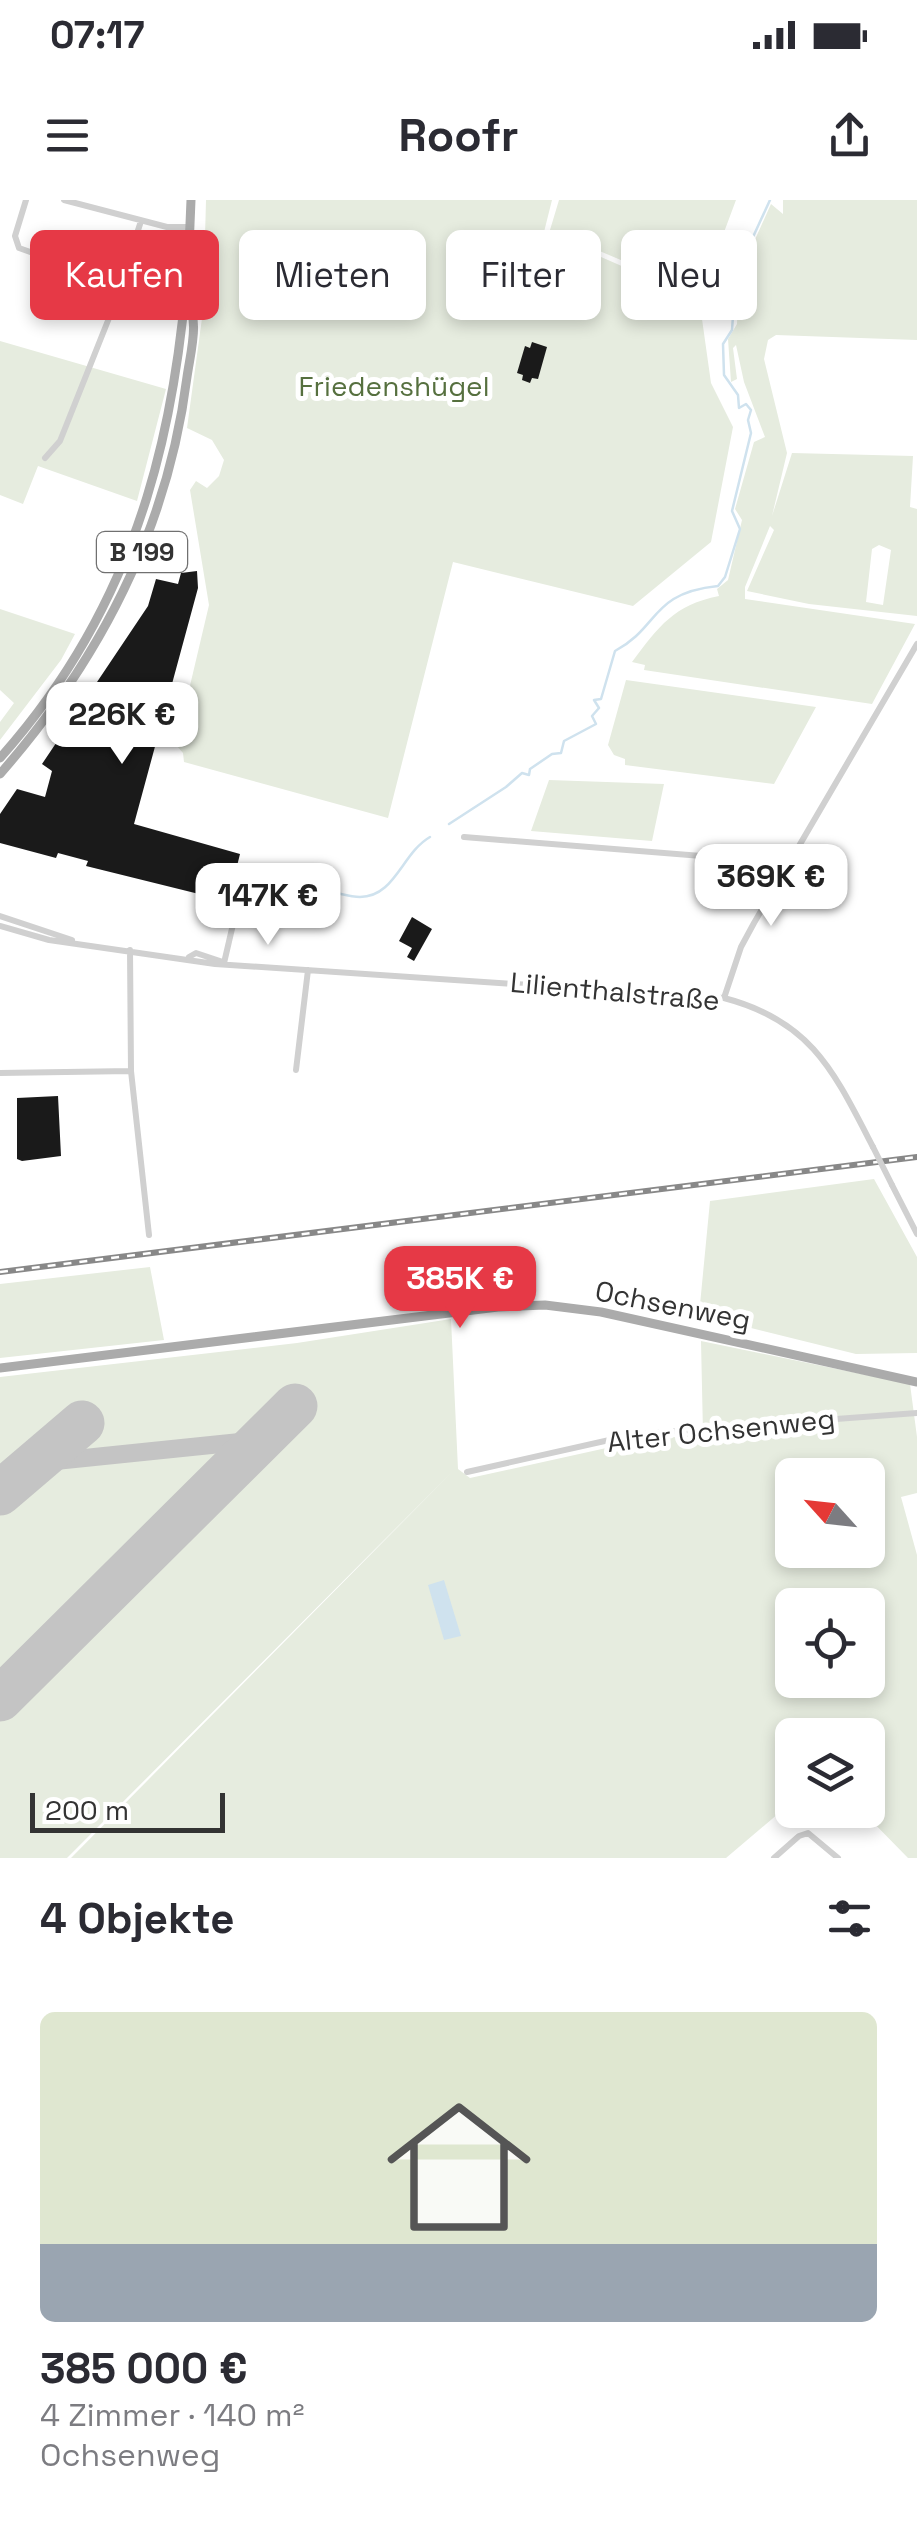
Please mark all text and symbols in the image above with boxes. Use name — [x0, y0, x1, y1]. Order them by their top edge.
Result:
text: 07:17 — [50, 11, 144, 59]
text: Roofr — [398, 107, 519, 164]
icon: menu — [40, 108, 95, 163]
icon: share — [822, 108, 877, 163]
chip: Kaufen — [30, 230, 219, 320]
chip: Mieten — [239, 230, 426, 320]
chip: Filter — [446, 230, 601, 320]
chip: Neu — [621, 230, 757, 320]
park label: Friedenshügel — [298, 368, 490, 404]
road number: B 199 — [97, 532, 187, 572]
pin: 226K € — [41, 682, 203, 767]
text: 226K € — [68, 694, 176, 734]
pin: 369K € — [690, 844, 852, 929]
text: 369K € — [717, 856, 825, 896]
pin: 147K € — [187, 863, 349, 948]
text: 147K € — [217, 875, 319, 915]
street label: Lilienthalstraße — [509, 964, 721, 1018]
pin: 385K € — [379, 1246, 541, 1331]
text: 385K € — [406, 1258, 514, 1298]
street label: Ochsenweg — [592, 1272, 754, 1338]
street label: Alter Ochsenweg — [605, 1400, 837, 1460]
north arrow — [775, 1458, 885, 1568]
map controls — [775, 1458, 885, 1828]
button: locate — [775, 1588, 885, 1698]
button: layers — [775, 1718, 885, 1828]
scale bar — [30, 1788, 225, 1832]
text: 200 m — [45, 1792, 129, 1828]
icon: filters — [822, 1891, 877, 1946]
text: 4 Objekte — [40, 1892, 234, 1945]
icon: home — [369, 2077, 549, 2257]
text: 385 000 € — [40, 2342, 247, 2395]
text: 4 Zimmer · 140 m² — [40, 2395, 304, 2435]
text: Ochsenweg — [40, 2435, 220, 2475]

